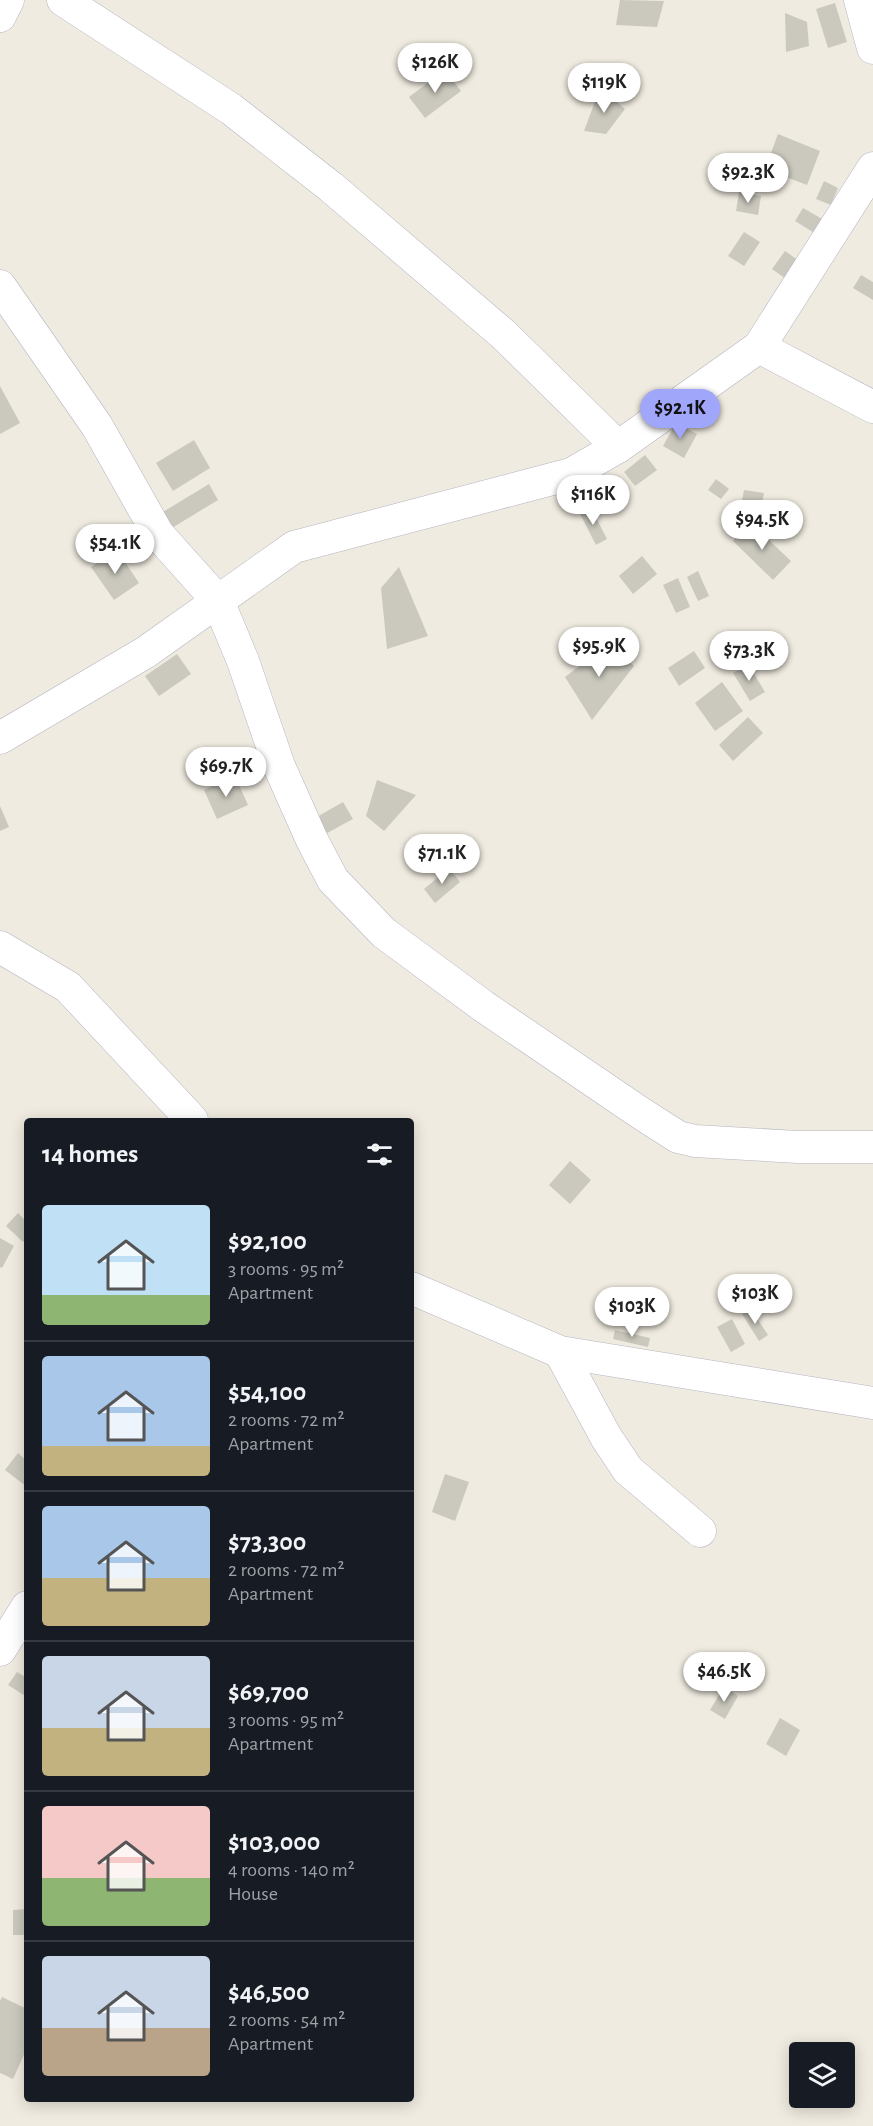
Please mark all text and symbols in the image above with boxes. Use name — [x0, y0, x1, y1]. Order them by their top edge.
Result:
pin: $126K — [393, 43, 477, 94]
text: $126K — [412, 52, 458, 72]
pin: $119K — [562, 63, 646, 114]
text: $119K — [582, 72, 626, 92]
pin: $92.3K — [699, 153, 797, 204]
text: $92.3K — [722, 162, 774, 182]
pin: $92.1K — [631, 389, 729, 440]
text: $92.1K — [654, 398, 706, 418]
pin: $116K — [551, 475, 635, 526]
text: $116K — [571, 484, 615, 504]
pin: $94.5K — [713, 500, 811, 551]
text: $94.5K — [735, 509, 789, 529]
pin: $54.1K — [66, 524, 164, 575]
text: $54.1K — [89, 533, 141, 553]
pin: $95.9K — [550, 627, 648, 678]
pin: $73.3K — [700, 631, 798, 682]
text: $95.9K — [572, 636, 626, 656]
text: $73.3K — [723, 640, 775, 660]
pin: $69.7K — [177, 747, 275, 798]
text: $69.7K — [199, 756, 253, 776]
pin: $71.1K — [393, 834, 491, 885]
text: $71.1K — [418, 843, 466, 863]
icon: filters — [363, 1138, 396, 1171]
text: 14 homes — [42, 1141, 138, 1167]
text: $92,100 — [228, 1228, 307, 1254]
icon: home — [90, 1229, 162, 1301]
text: 3 rooms · 95 m² — [228, 1259, 344, 1279]
pin: $103K — [713, 1274, 797, 1325]
text: Apartment — [228, 1283, 313, 1303]
text: $103K — [732, 1283, 778, 1303]
pin: $103K — [590, 1287, 674, 1338]
text: $103K — [609, 1296, 655, 1316]
text: $54,100 — [228, 1379, 306, 1405]
icon: home — [90, 1380, 162, 1452]
text: 2 rooms · 72 m² — [228, 1410, 345, 1430]
text: Apartment — [228, 1434, 313, 1454]
text: $73,300 — [228, 1529, 306, 1555]
icon: home — [90, 1530, 162, 1602]
text: 2 rooms · 72 m² — [228, 1560, 345, 1580]
text: Apartment — [228, 1584, 313, 1604]
pin: $46.5K — [675, 1652, 773, 1703]
text: $46.5K — [697, 1661, 751, 1681]
text: $69,700 — [228, 1679, 309, 1705]
icon: home — [90, 1680, 162, 1752]
text: 3 rooms · 95 m² — [228, 1710, 344, 1730]
text: Apartment — [228, 1734, 313, 1754]
text: $103,000 — [228, 1829, 320, 1855]
icon: home — [90, 1830, 162, 1902]
text: 4 rooms · 140 m² — [228, 1860, 355, 1880]
text: House — [228, 1884, 278, 1904]
text: $46,500 — [228, 1979, 310, 2005]
icon: home — [90, 1980, 162, 2052]
text: 2 rooms · 54 m² — [228, 2010, 345, 2030]
text: Apartment — [228, 2034, 313, 2054]
map controls — [789, 2042, 855, 2108]
button: layers — [789, 2042, 855, 2108]

